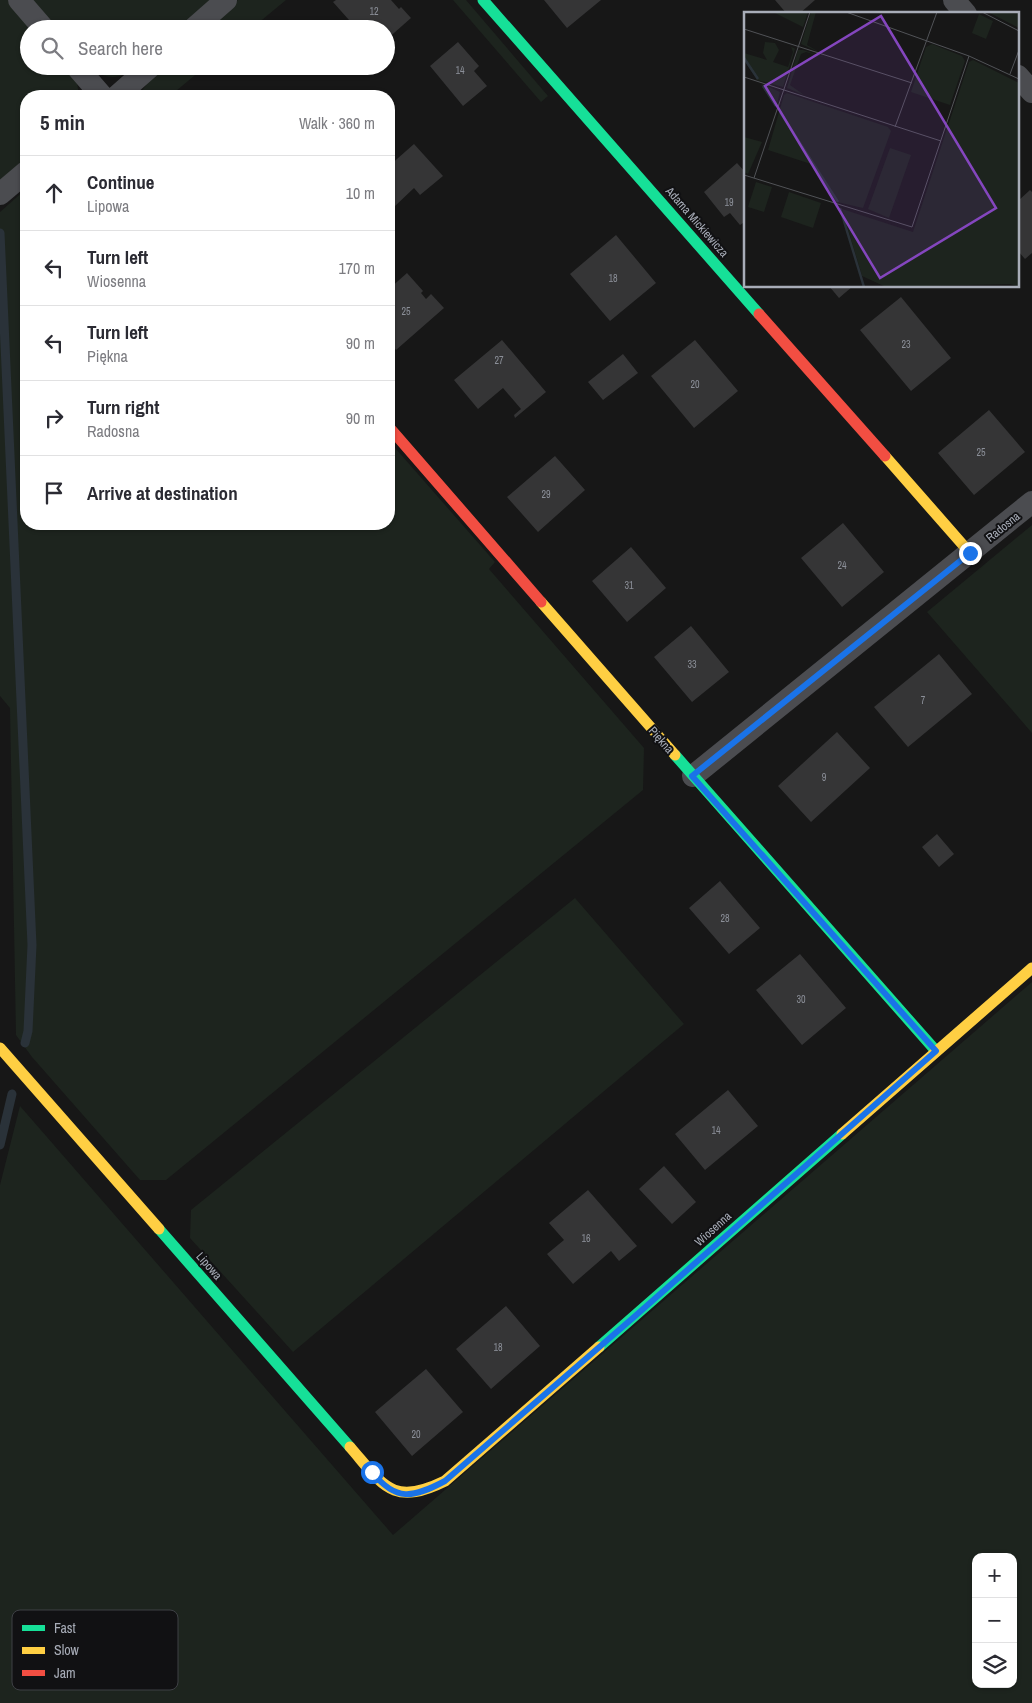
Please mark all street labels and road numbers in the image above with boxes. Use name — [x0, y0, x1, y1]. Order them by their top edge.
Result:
street label: Adama Mickiewicza — [661, 183, 732, 261]
street label: Radosna — [983, 508, 1024, 546]
street label: Piękna — [645, 723, 677, 757]
street label: Wiosenna — [691, 1208, 735, 1250]
street label: Lipowa — [193, 1249, 226, 1284]

